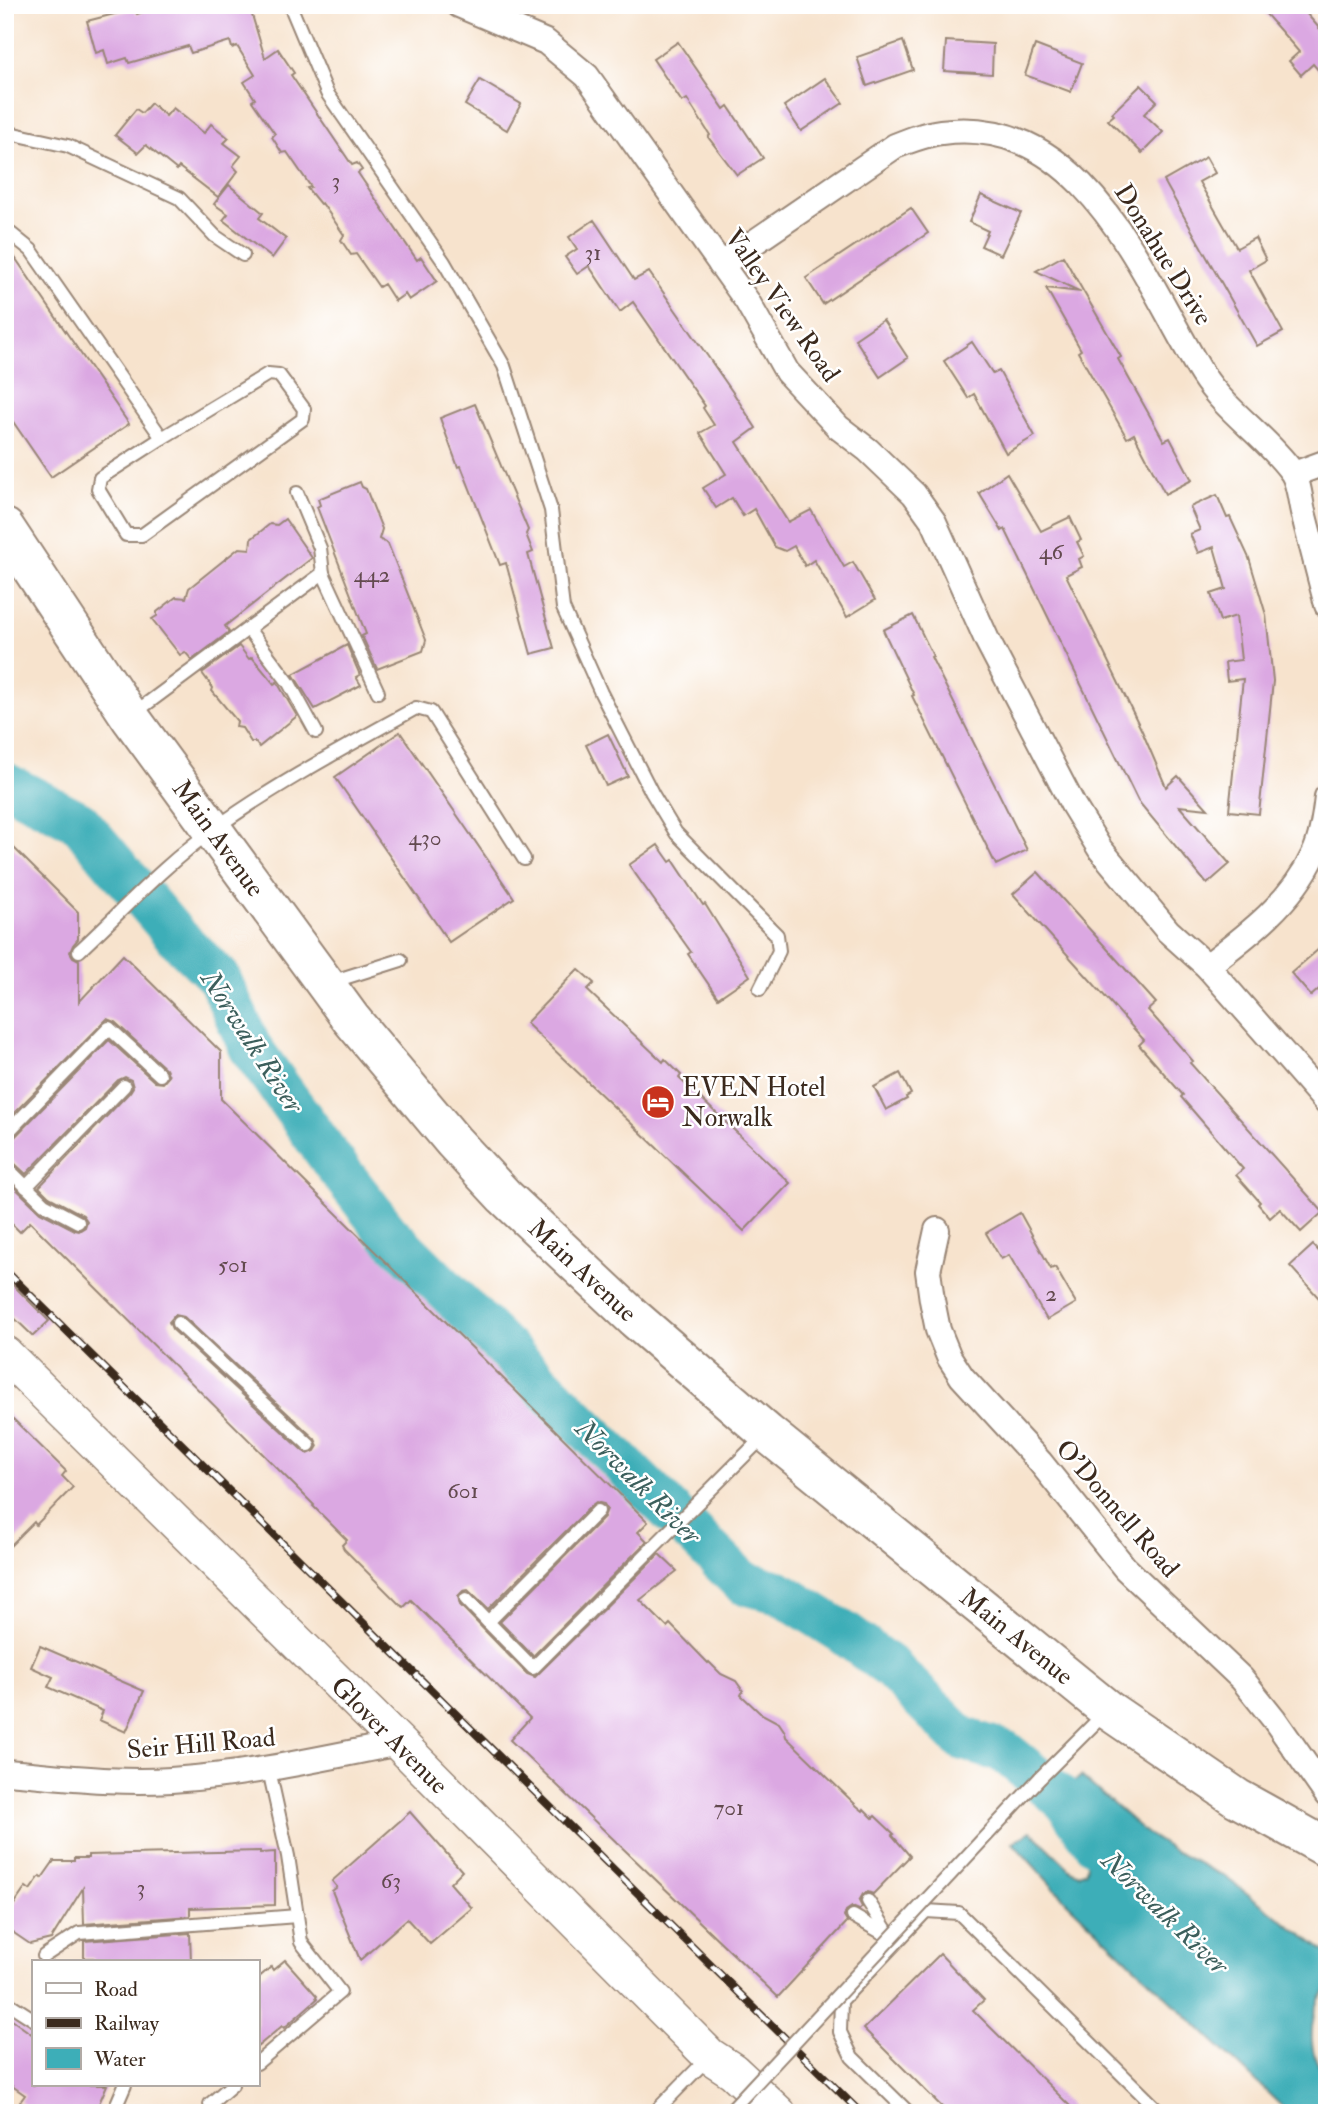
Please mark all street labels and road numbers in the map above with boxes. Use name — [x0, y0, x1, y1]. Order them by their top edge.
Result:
street label: Donahue Drive — [1107, 178, 1219, 331]
street label: Valley View Road — [718, 223, 847, 389]
street label: Main Avenue — [165, 774, 271, 903]
street label: Main Avenue — [521, 1212, 643, 1329]
street label: O'Donnell Road — [1049, 1433, 1186, 1584]
street label: Main Avenue — [953, 1581, 1080, 1692]
street label: Glover Avenue — [324, 1670, 455, 1801]
street label: Seir Hill Road — [126, 1722, 277, 1766]

